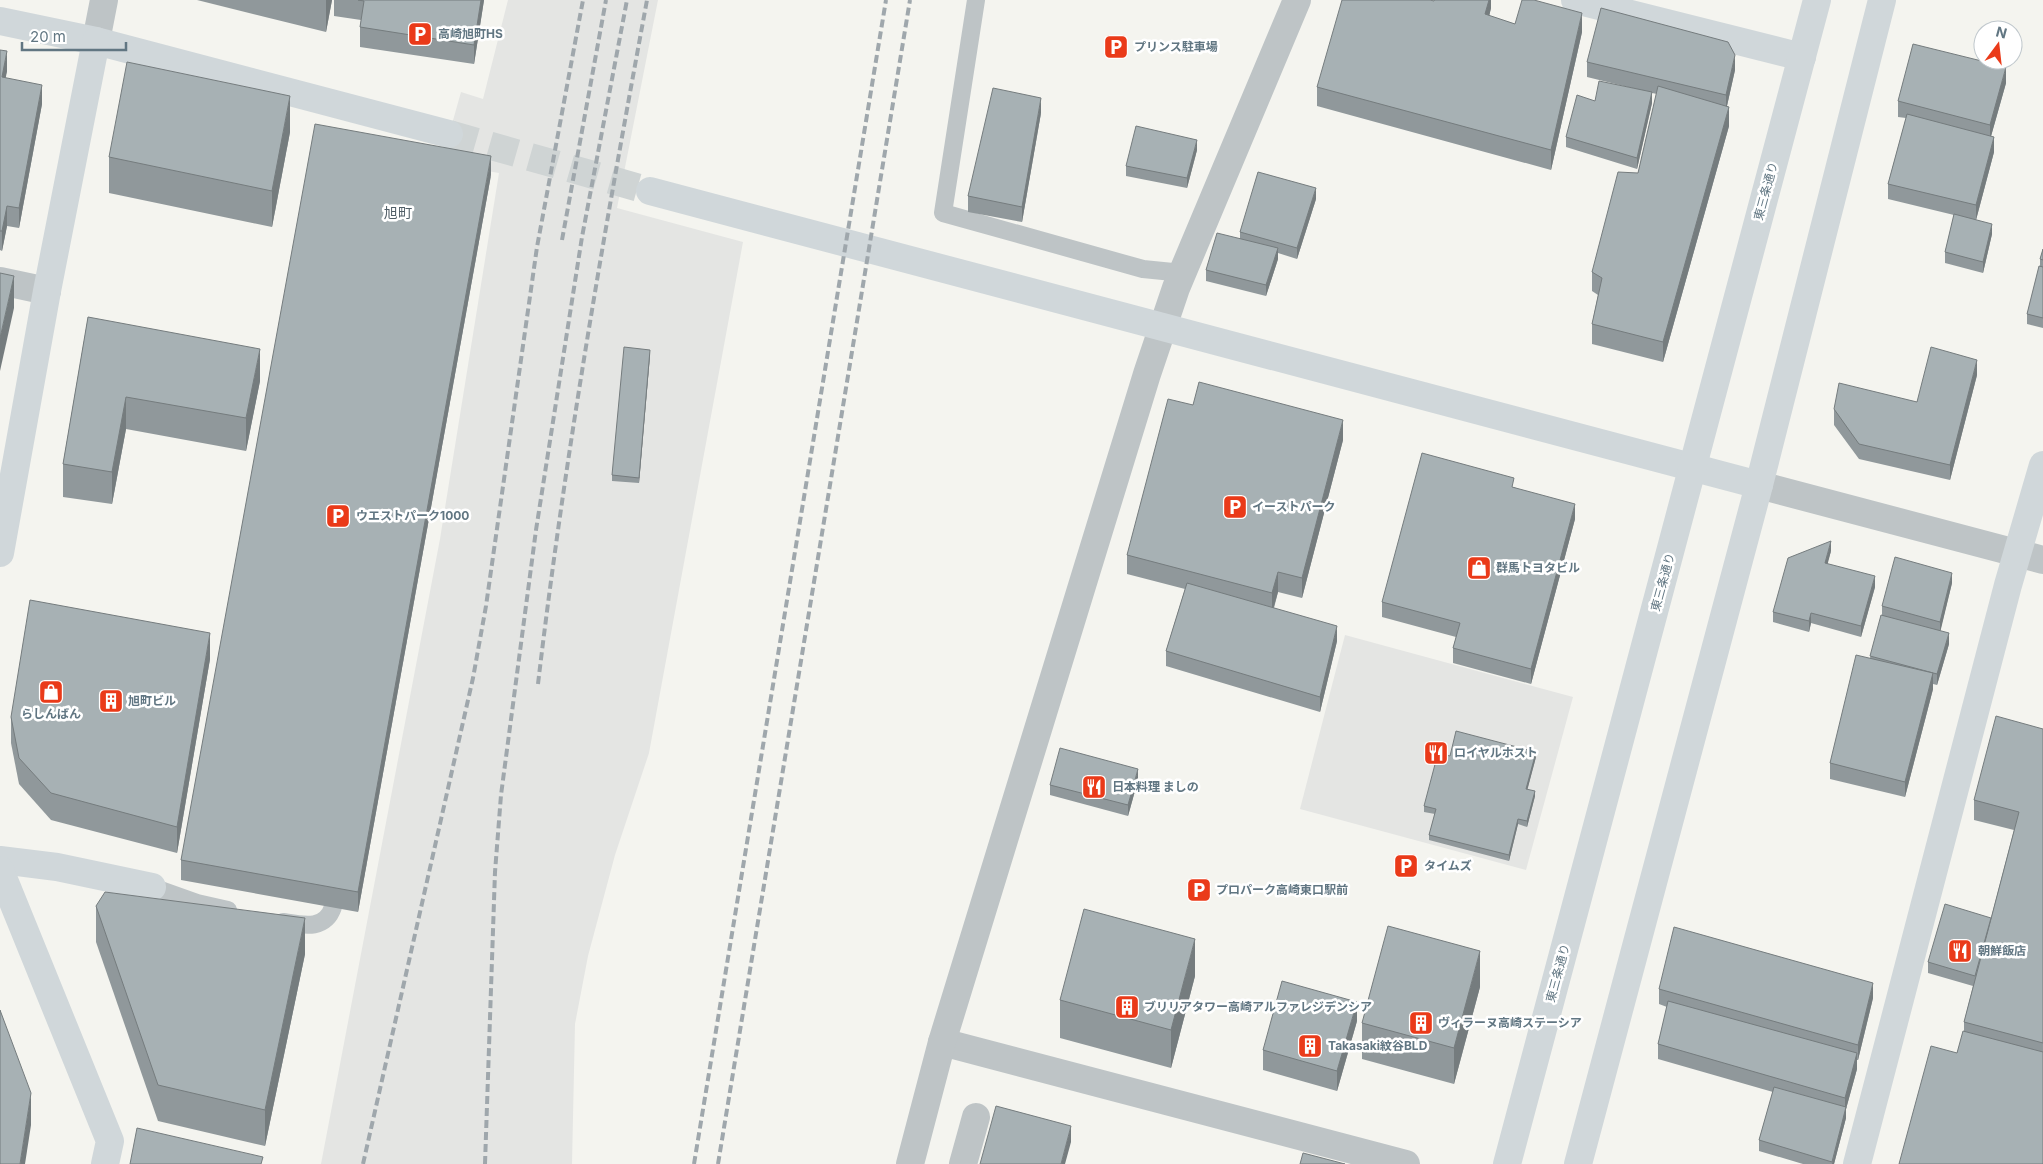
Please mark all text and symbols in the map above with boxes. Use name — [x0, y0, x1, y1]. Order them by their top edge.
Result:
scale bar — [22, 20, 126, 52]
north arrow — [1973, 20, 2023, 70]
parking icon: 高崎旭町HS — [407, 21, 433, 47]
text: N — [1994, 22, 2009, 42]
place label: 高崎旭町HS — [438, 26, 503, 41]
text: 20 m — [30, 27, 66, 46]
parking icon: プリンス駐車場 — [1103, 34, 1129, 60]
place label: プリンス駐車場 — [1134, 39, 1218, 54]
street label: 東三条通り — [1751, 160, 1781, 222]
district label: 旭町 — [384, 204, 412, 221]
parking icon: イーストパーク — [1222, 494, 1248, 520]
place label: イーストパーク — [1252, 499, 1335, 514]
parking icon: ウエストパーク1000 — [325, 503, 351, 529]
place label: ウエストパーク1000 — [356, 508, 469, 523]
street label: 東三条通り — [1648, 551, 1678, 613]
shop icon: 群馬トヨタビル — [1466, 555, 1492, 581]
place label: 群馬トヨタビル — [1496, 560, 1580, 575]
shop icon: らしんばん — [38, 679, 64, 705]
building icon: 旭町ビル — [98, 688, 124, 714]
place label: 旭町ビル — [128, 693, 176, 708]
place label: らしんばん — [21, 706, 81, 721]
restaurant icon: ロイヤルホスト — [1423, 740, 1449, 766]
place label: ロイヤルホスト — [1454, 745, 1538, 760]
restaurant icon: 日本料理 ましの — [1081, 774, 1107, 800]
place label: 日本料理 ましの — [1112, 779, 1199, 794]
parking icon: タイムズ — [1393, 853, 1419, 879]
place label: タイムズ — [1424, 858, 1472, 873]
parking icon: プロパーク高崎東口駅前 — [1186, 877, 1212, 903]
place label: プロパーク高崎東口駅前 — [1216, 882, 1348, 897]
restaurant icon: 朝鮮飯店 — [1947, 938, 1973, 964]
street label: 東三条通り — [1543, 942, 1573, 1004]
place label: 朝鮮飯店 — [1978, 943, 2026, 958]
building icon: ブリリアタワー高崎アルファレジデンシア — [1114, 994, 1140, 1020]
place label: ブリリアタワー高崎アルファレジデンシア — [1144, 999, 1372, 1014]
building icon: ヴィラーヌ高崎ステーシア — [1408, 1010, 1434, 1036]
place label: ヴィラーヌ高崎ステーシア — [1438, 1015, 1582, 1030]
building icon: Takasaki紋谷BLD — [1297, 1033, 1323, 1059]
place label: Takasaki紋谷BLD — [1328, 1038, 1428, 1053]

